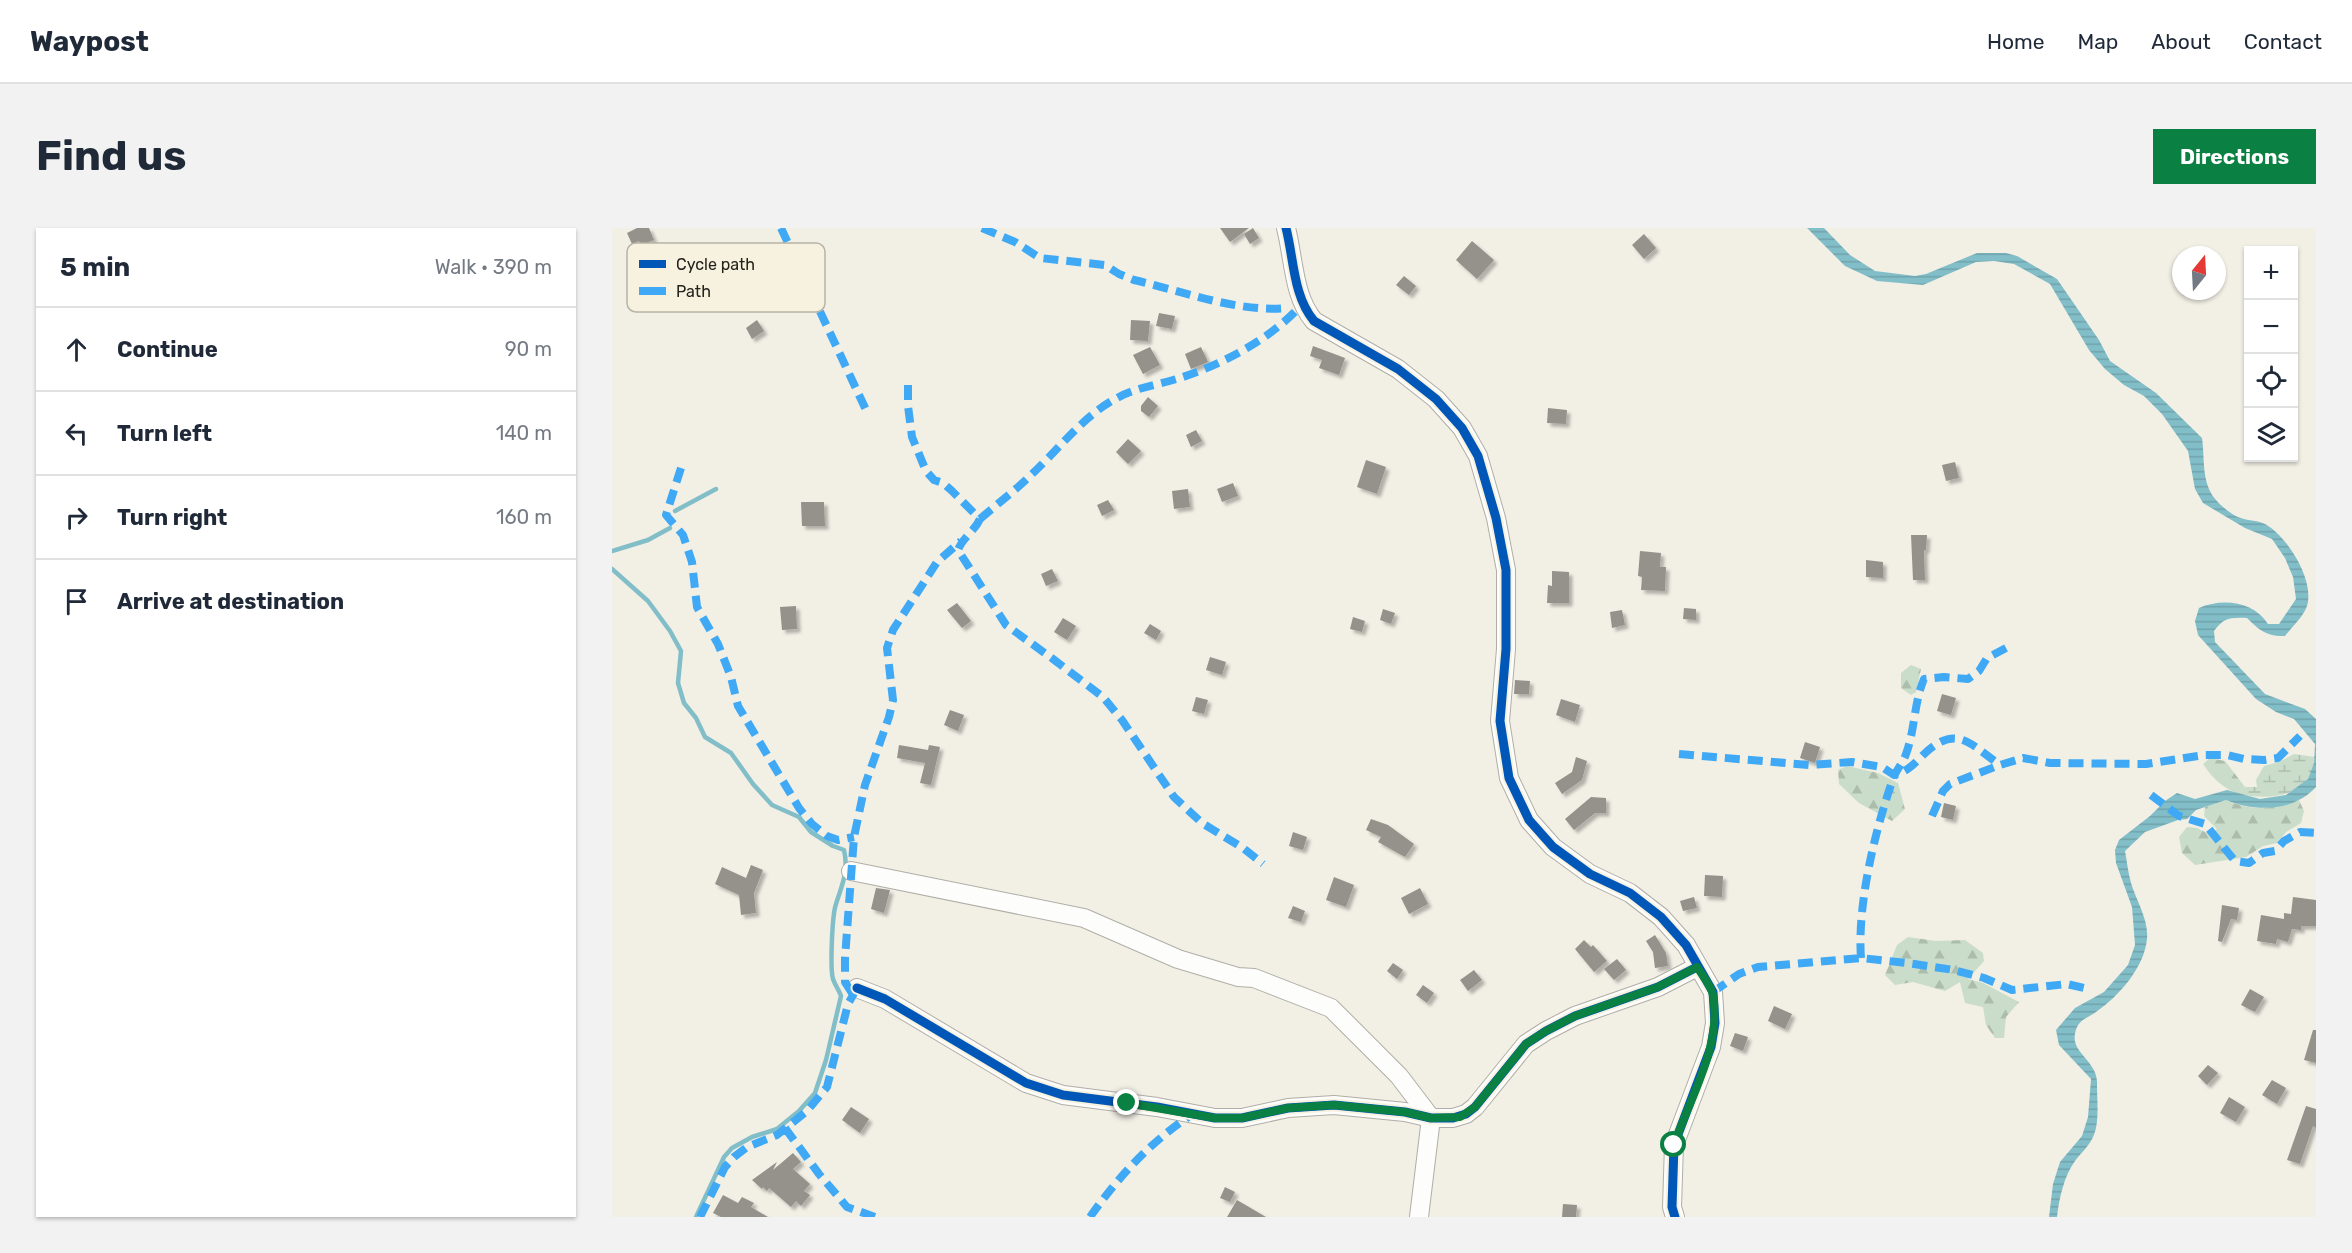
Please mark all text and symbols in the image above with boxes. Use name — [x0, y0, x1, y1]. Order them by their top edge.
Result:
text: Waypost — [30, 25, 149, 58]
text: Home — [1987, 29, 2044, 54]
text: Map — [2077, 29, 2118, 54]
text: About — [2151, 29, 2211, 54]
text: Contact — [2244, 29, 2322, 54]
button: Directions — [2153, 129, 2316, 184]
text: Find us — [36, 131, 187, 181]
legend — [627, 243, 825, 312]
north arrow — [2172, 246, 2226, 300]
map controls — [2244, 246, 2298, 462]
button: + — [2244, 246, 2298, 300]
text: 5 min — [60, 252, 130, 283]
text: Walk · 390 m — [435, 255, 552, 279]
text: Cycle path — [676, 255, 755, 274]
text: Path — [676, 282, 711, 301]
button: − — [2244, 300, 2298, 354]
icon: ahead — [60, 333, 93, 366]
text: Continue — [117, 336, 218, 363]
text: 90 m — [505, 337, 552, 361]
button: locate — [2244, 354, 2298, 408]
button: layers — [2244, 408, 2298, 462]
icon: left — [60, 417, 93, 450]
text: Turn left — [117, 420, 212, 447]
text: 140 m — [496, 421, 552, 445]
icon: right — [60, 501, 93, 534]
text: Turn right — [117, 504, 227, 531]
text: 160 m — [496, 505, 552, 529]
icon: arrive — [60, 585, 93, 618]
text: Arrive at destination — [117, 588, 344, 615]
route end — [1113, 1089, 1139, 1115]
route start — [1660, 1131, 1686, 1157]

